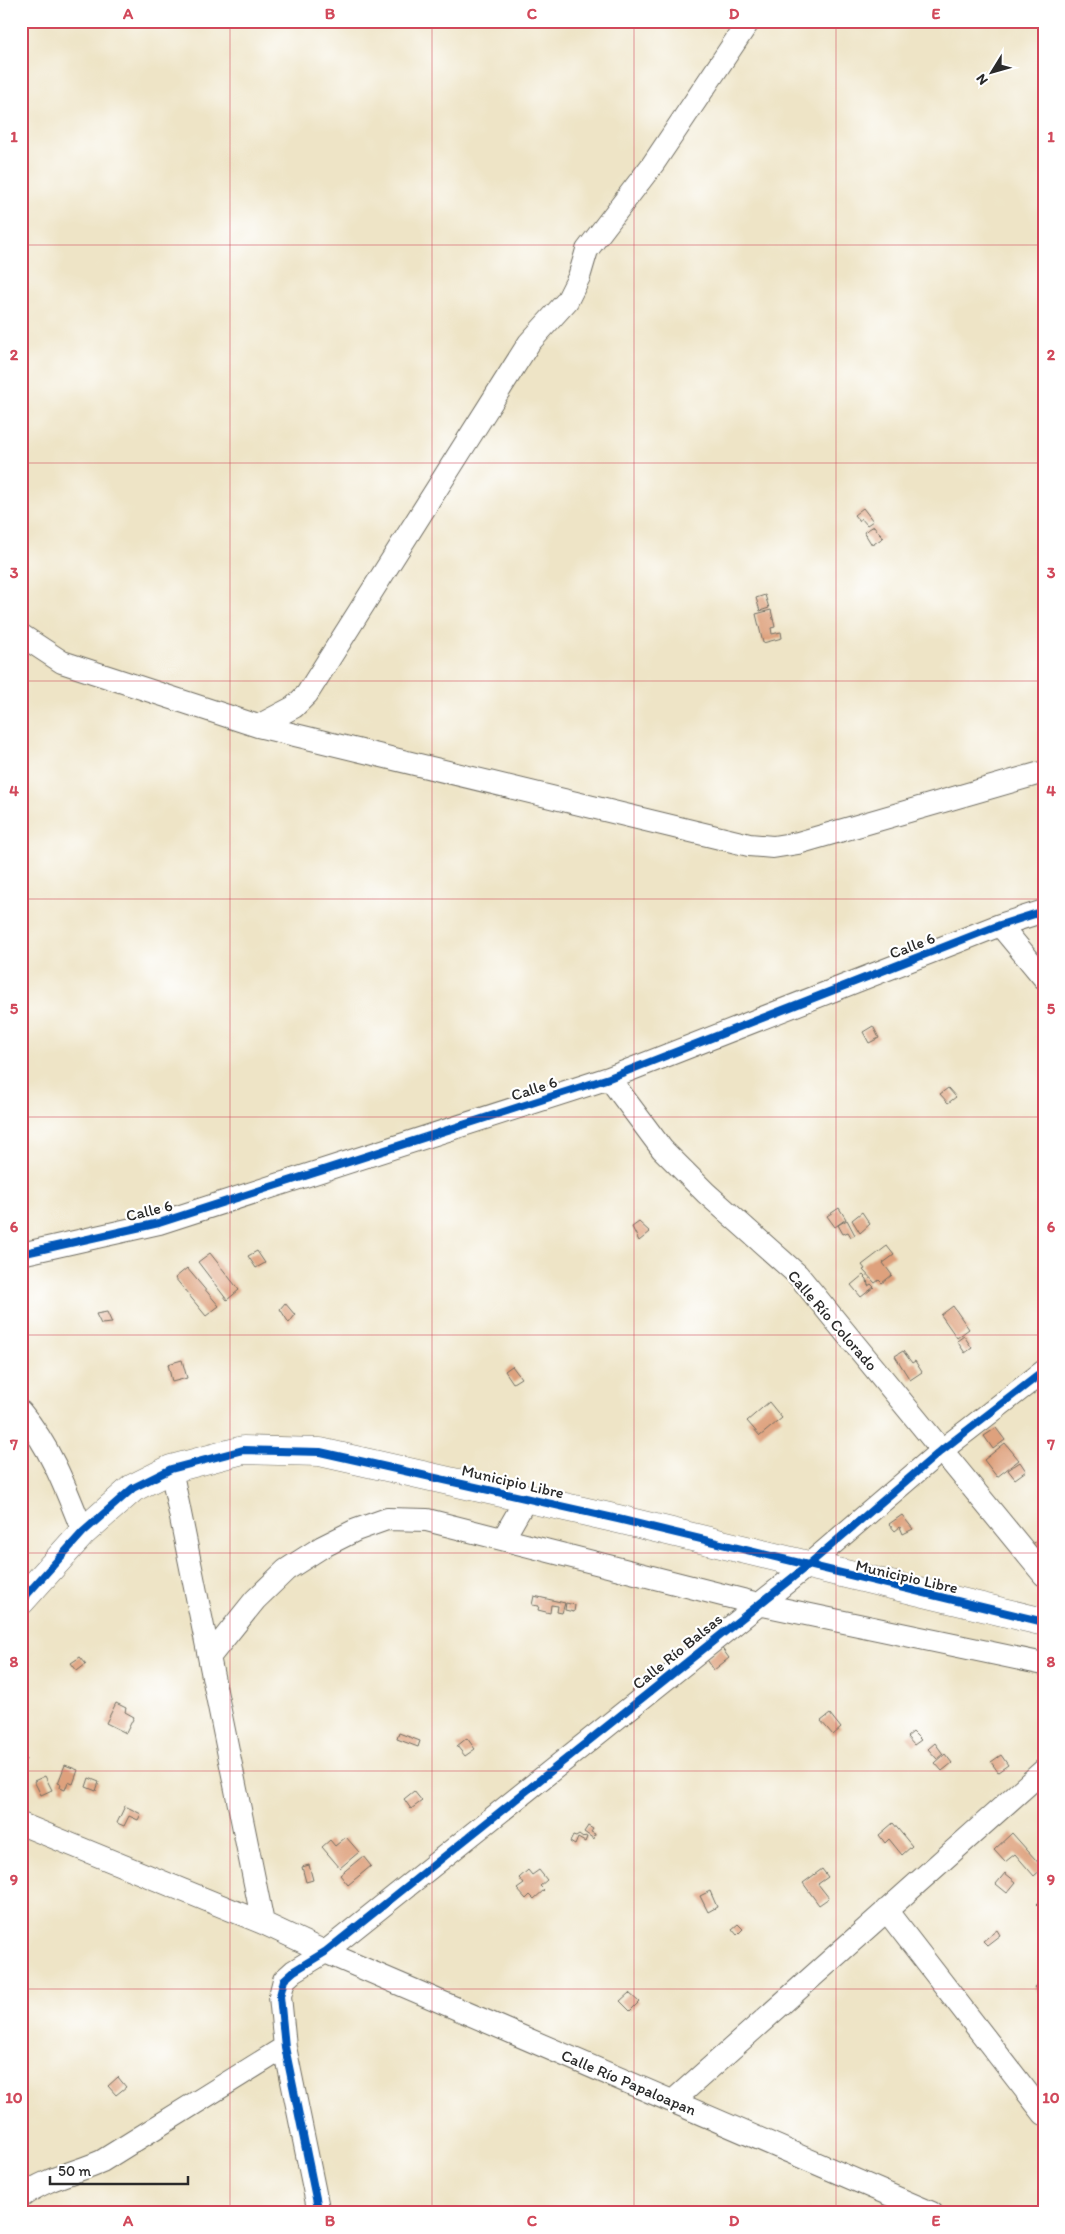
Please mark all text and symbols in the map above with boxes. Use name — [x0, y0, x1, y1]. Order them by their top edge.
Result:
text: A — [122, 4, 134, 23]
text: B — [325, 4, 336, 23]
text: C — [527, 4, 538, 23]
text: D — [729, 4, 740, 23]
text: E — [932, 4, 941, 23]
north arrow — [968, 48, 1018, 98]
text: N — [972, 71, 992, 88]
text: 1 — [10, 127, 18, 146]
text: 1 — [1047, 127, 1055, 146]
text: 2 — [10, 345, 19, 364]
text: 2 — [1047, 345, 1056, 364]
text: 3 — [10, 563, 19, 582]
text: 3 — [1047, 563, 1056, 582]
text: 4 — [9, 781, 19, 800]
text: 4 — [1046, 781, 1056, 800]
street label: Calle 6 — [887, 928, 938, 963]
text: 5 — [10, 999, 19, 1018]
text: 5 — [1047, 999, 1056, 1018]
street label: Calle 6 — [509, 1072, 560, 1105]
street label: Calle 6 — [124, 1196, 174, 1225]
text: 6 — [10, 1217, 19, 1236]
text: 6 — [1047, 1217, 1056, 1236]
street label: Calle Río Colorado — [784, 1266, 881, 1374]
text: 7 — [9, 1435, 18, 1454]
text: 7 — [1046, 1435, 1055, 1454]
street label: Municipio Libre — [460, 1460, 566, 1502]
street label: Municipio Libre — [854, 1555, 960, 1597]
street label: Calle Río Balsas — [629, 1609, 726, 1693]
text: 8 — [10, 1652, 19, 1671]
text: 8 — [1047, 1652, 1056, 1671]
text: 9 — [10, 1870, 18, 1889]
text: 9 — [1047, 1870, 1055, 1889]
street label: Calle Río Papaloapan — [558, 2045, 699, 2120]
text: 10 — [5, 2088, 23, 2107]
text: 10 — [1042, 2088, 1060, 2107]
scale bar — [50, 2154, 188, 2186]
text: 50 m — [58, 2162, 91, 2180]
text: A — [122, 2211, 134, 2230]
text: B — [325, 2211, 336, 2230]
text: C — [527, 2211, 538, 2230]
text: D — [729, 2211, 740, 2230]
text: E — [932, 2211, 941, 2230]

